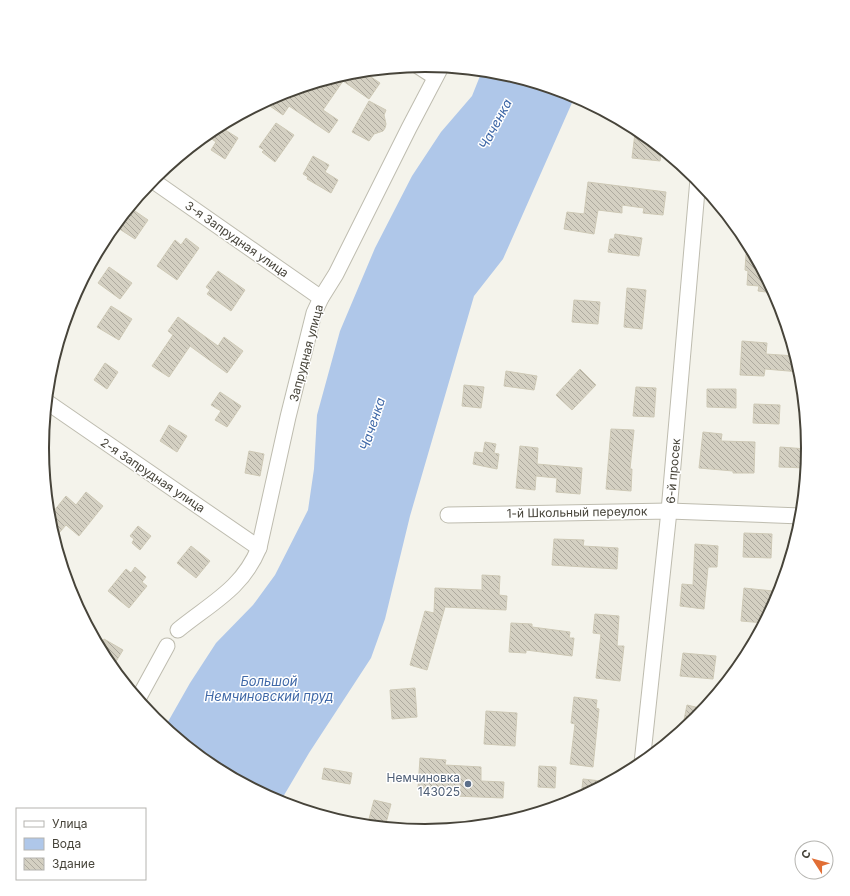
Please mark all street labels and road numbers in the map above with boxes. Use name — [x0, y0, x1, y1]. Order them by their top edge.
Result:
street label: 3-я Запрудная улица — [182, 198, 292, 280]
street label: Запрудная улица — [286, 303, 326, 403]
street label: 2-я Запрудная улица — [98, 434, 208, 516]
street label: 6-й просек — [663, 437, 683, 504]
street label: 1-й Школьный переулок — [506, 503, 648, 521]

